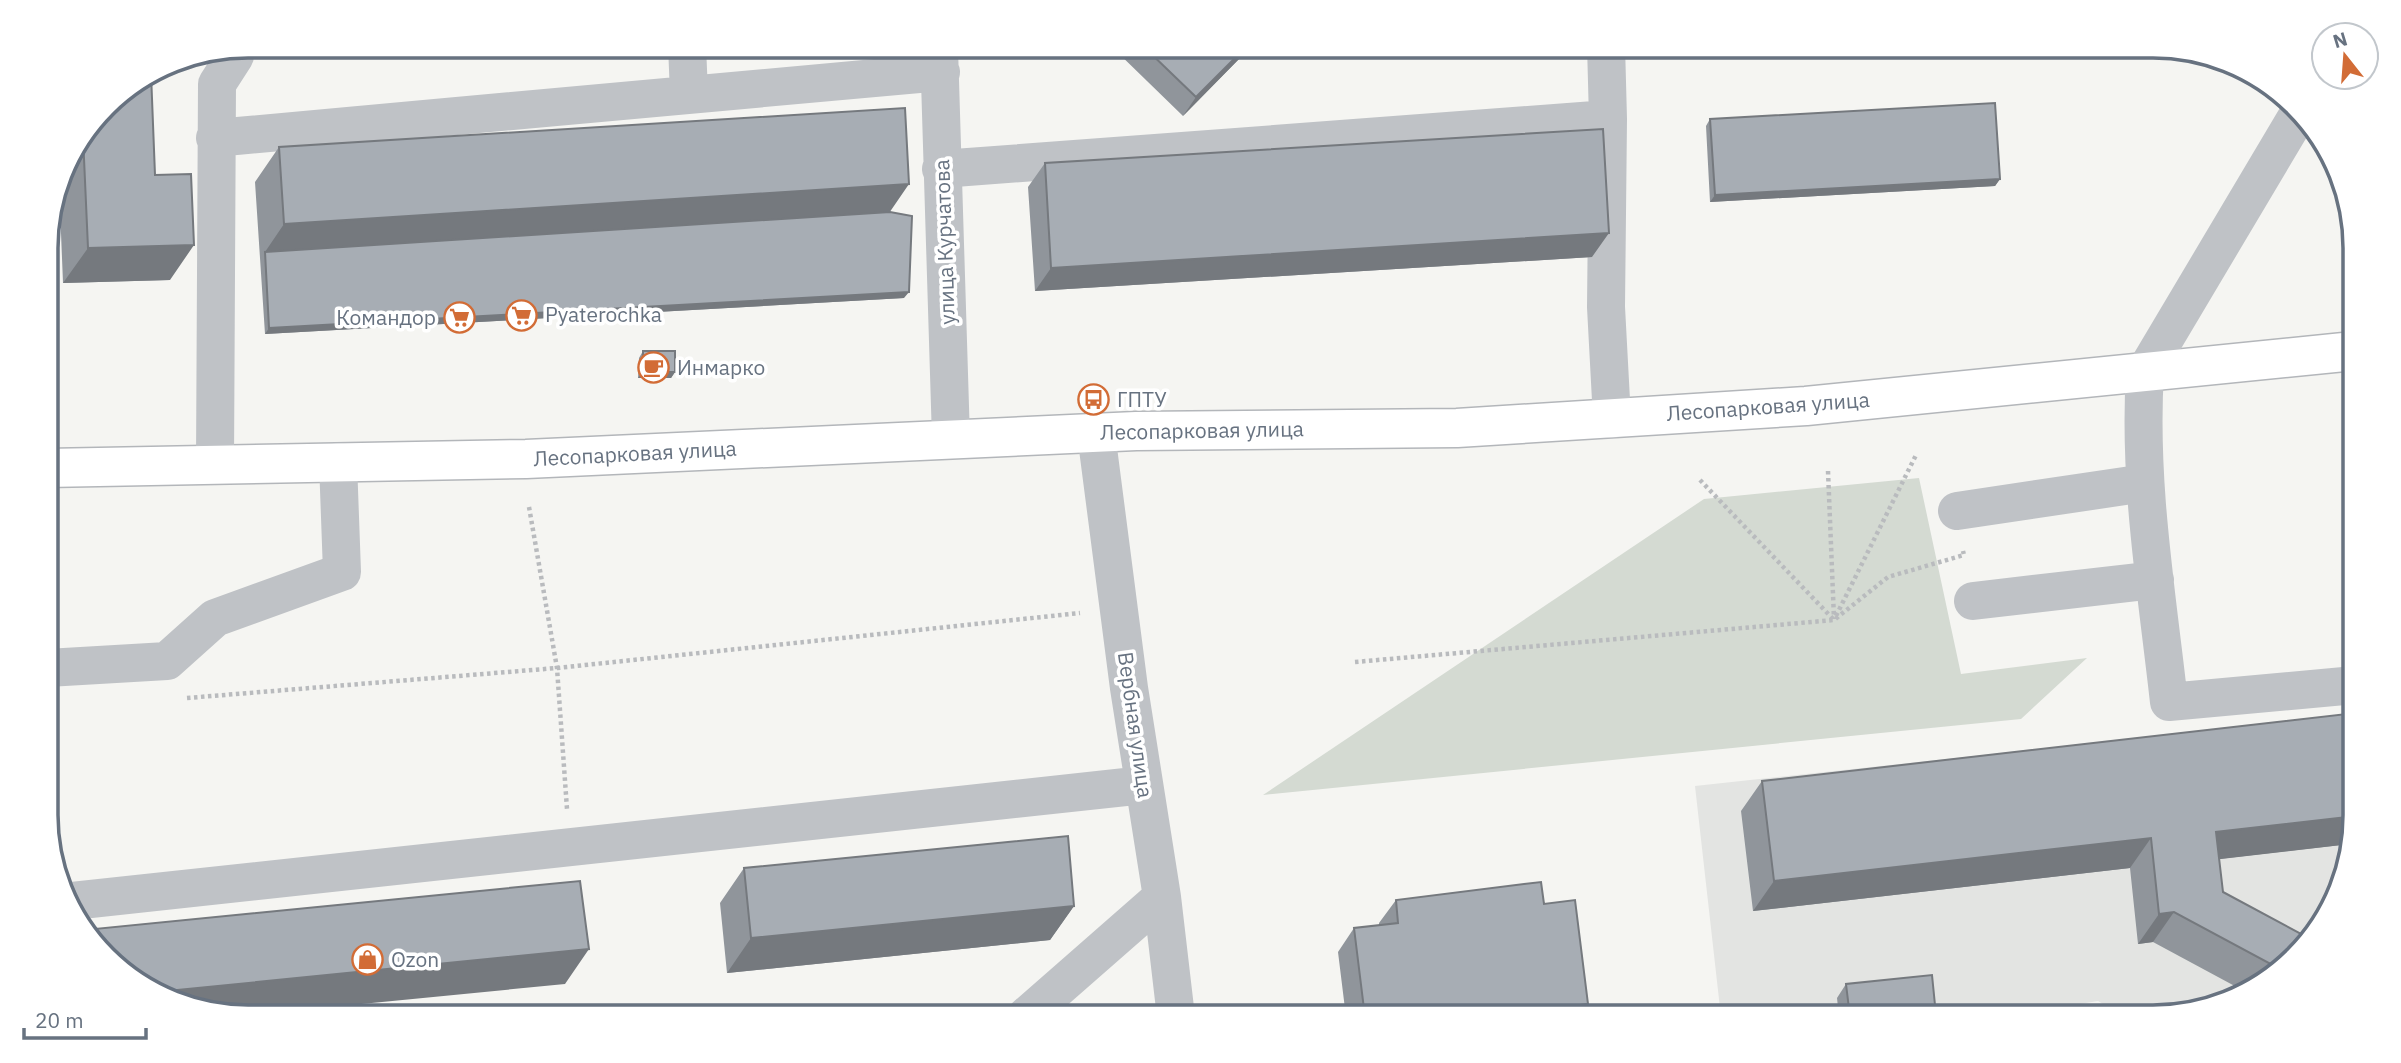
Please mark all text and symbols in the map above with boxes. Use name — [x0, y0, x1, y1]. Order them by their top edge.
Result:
north arrow — [2310, 21, 2380, 91]
text: N — [2330, 26, 2350, 53]
street label: улица Курчатова — [927, 159, 961, 325]
supermarket icon: Pyaterochka — [505, 298, 539, 332]
place label: Pyaterochka — [545, 300, 662, 328]
supermarket icon: Командор — [442, 301, 476, 335]
place label: Командор — [336, 303, 436, 331]
cafe icon: Инмарко — [637, 351, 671, 385]
place label: Инмарко — [677, 353, 765, 381]
bus stop icon: ГПТУ — [1077, 383, 1111, 417]
place label: ГПТУ — [1117, 385, 1167, 413]
street label: Лесопарковая улица — [1665, 385, 1871, 427]
street label: Лесопарковая улица — [1100, 414, 1304, 446]
street label: Лесопарковая улица — [533, 434, 737, 472]
street label: Вербная улица — [1112, 650, 1160, 800]
shop icon: Ozon — [351, 943, 385, 977]
place label: Ozon — [391, 945, 439, 973]
scale bar — [24, 996, 147, 1040]
text: 20 m — [35, 1006, 84, 1034]

